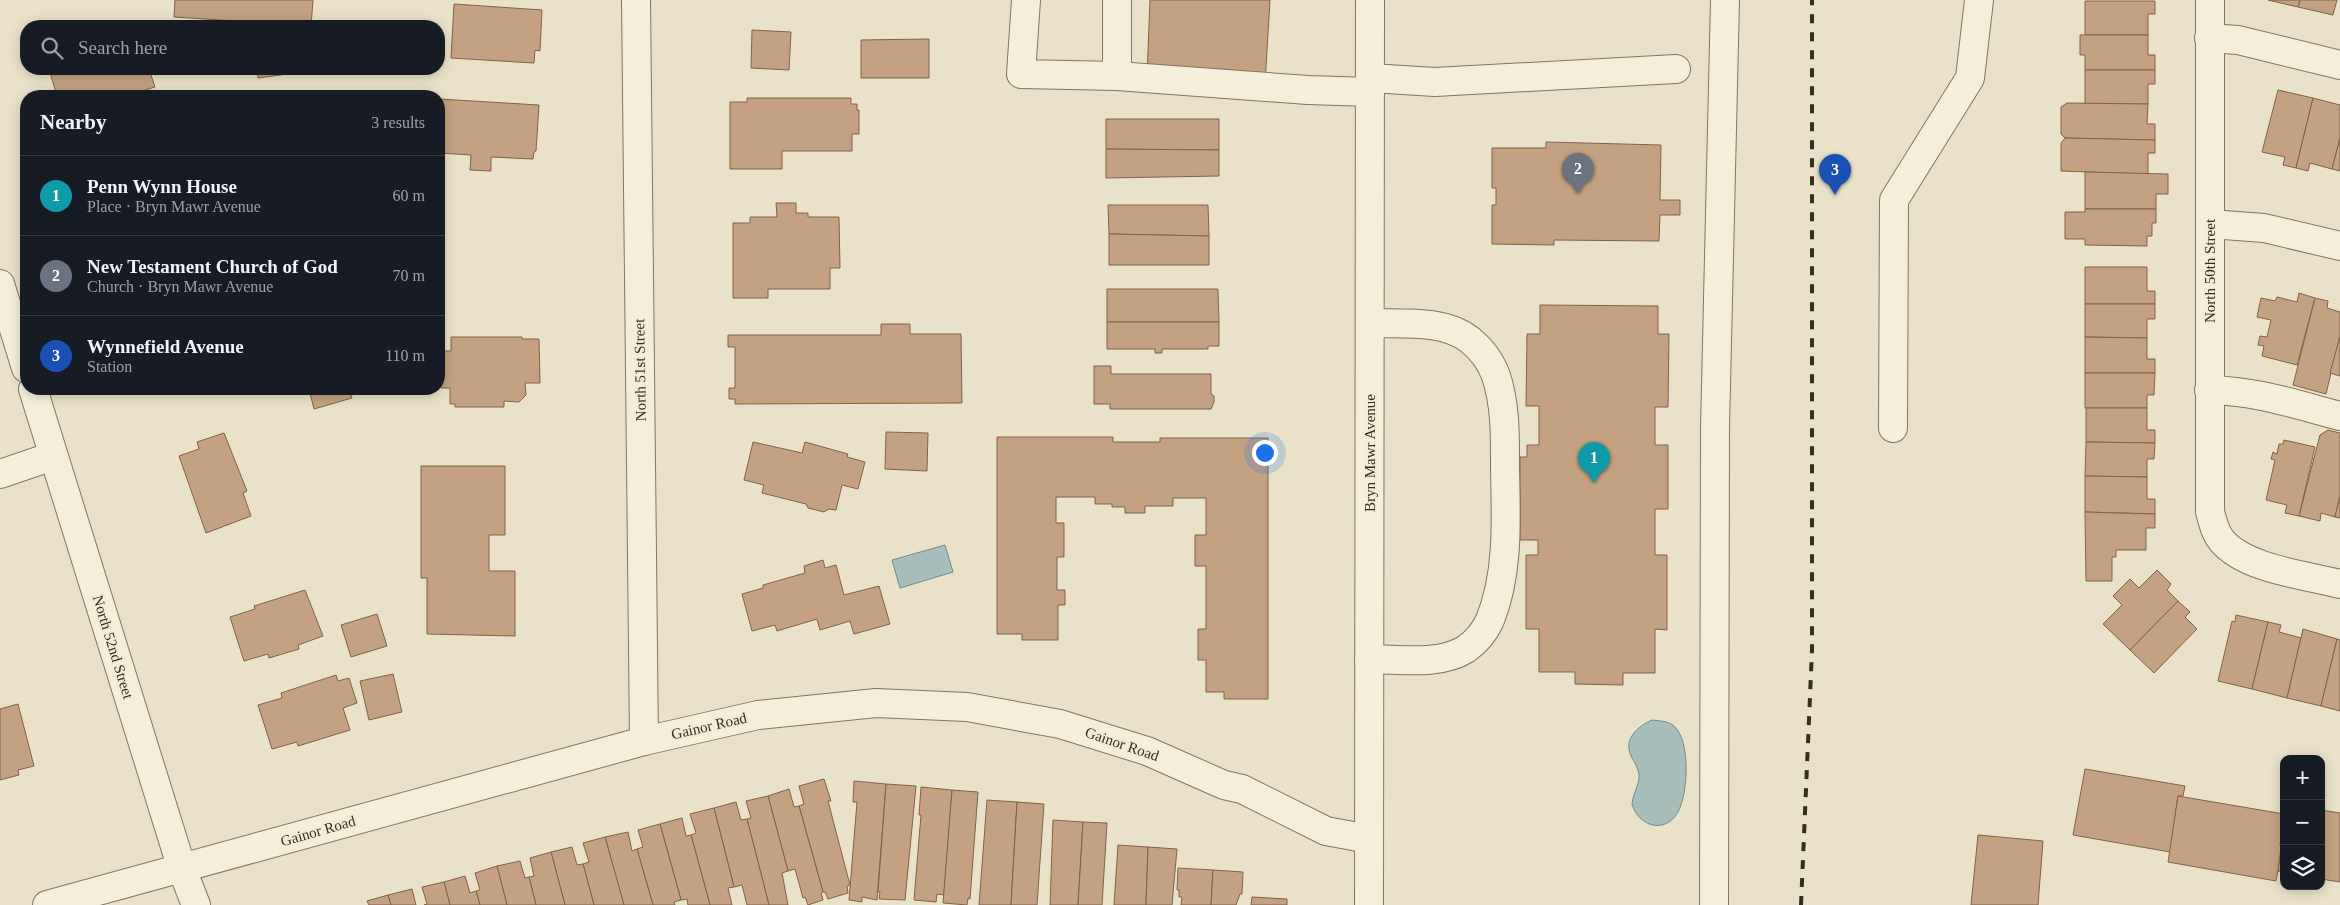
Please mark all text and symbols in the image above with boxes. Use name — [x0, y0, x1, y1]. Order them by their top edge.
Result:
search box — [20, 20, 445, 75]
icon: search — [38, 34, 66, 62]
text: Search here — [78, 37, 167, 58]
text: Nearby — [40, 110, 107, 134]
text: 3 results — [371, 114, 425, 131]
pin: 2 — [1562, 153, 1594, 194]
pin: 3 — [1819, 154, 1851, 195]
text: Penn Wynn House — [87, 176, 237, 197]
text: 1 — [52, 187, 60, 204]
text: 60 m — [393, 187, 425, 204]
text: Place · Bryn Mawr Avenue — [87, 198, 261, 215]
street label: North 50th Street — [2202, 218, 2218, 323]
text: New Testament Church of God — [87, 256, 338, 277]
text: 2 — [52, 267, 60, 284]
text: 70 m — [393, 267, 425, 284]
text: Church · Bryn Mawr Avenue — [87, 278, 273, 295]
street label: North 51st Street — [631, 318, 649, 421]
text: Wynnefield Avenue — [87, 336, 244, 357]
text: 3 — [52, 347, 60, 364]
text: 110 m — [385, 347, 425, 364]
text: Station — [87, 358, 132, 375]
street label: Bryn Mawr Avenue — [1362, 394, 1378, 512]
your location — [1252, 440, 1278, 466]
pin: 1 — [1578, 442, 1610, 483]
street label: North 52nd Street — [90, 593, 137, 702]
street label: Gainor Road — [670, 709, 749, 742]
street label: Gainor Road — [1083, 724, 1162, 764]
map controls — [2280, 755, 2325, 890]
button: + — [2280, 755, 2325, 800]
button: − — [2280, 800, 2325, 845]
street label: Gainor Road — [279, 813, 358, 849]
button: layers — [2280, 845, 2325, 890]

